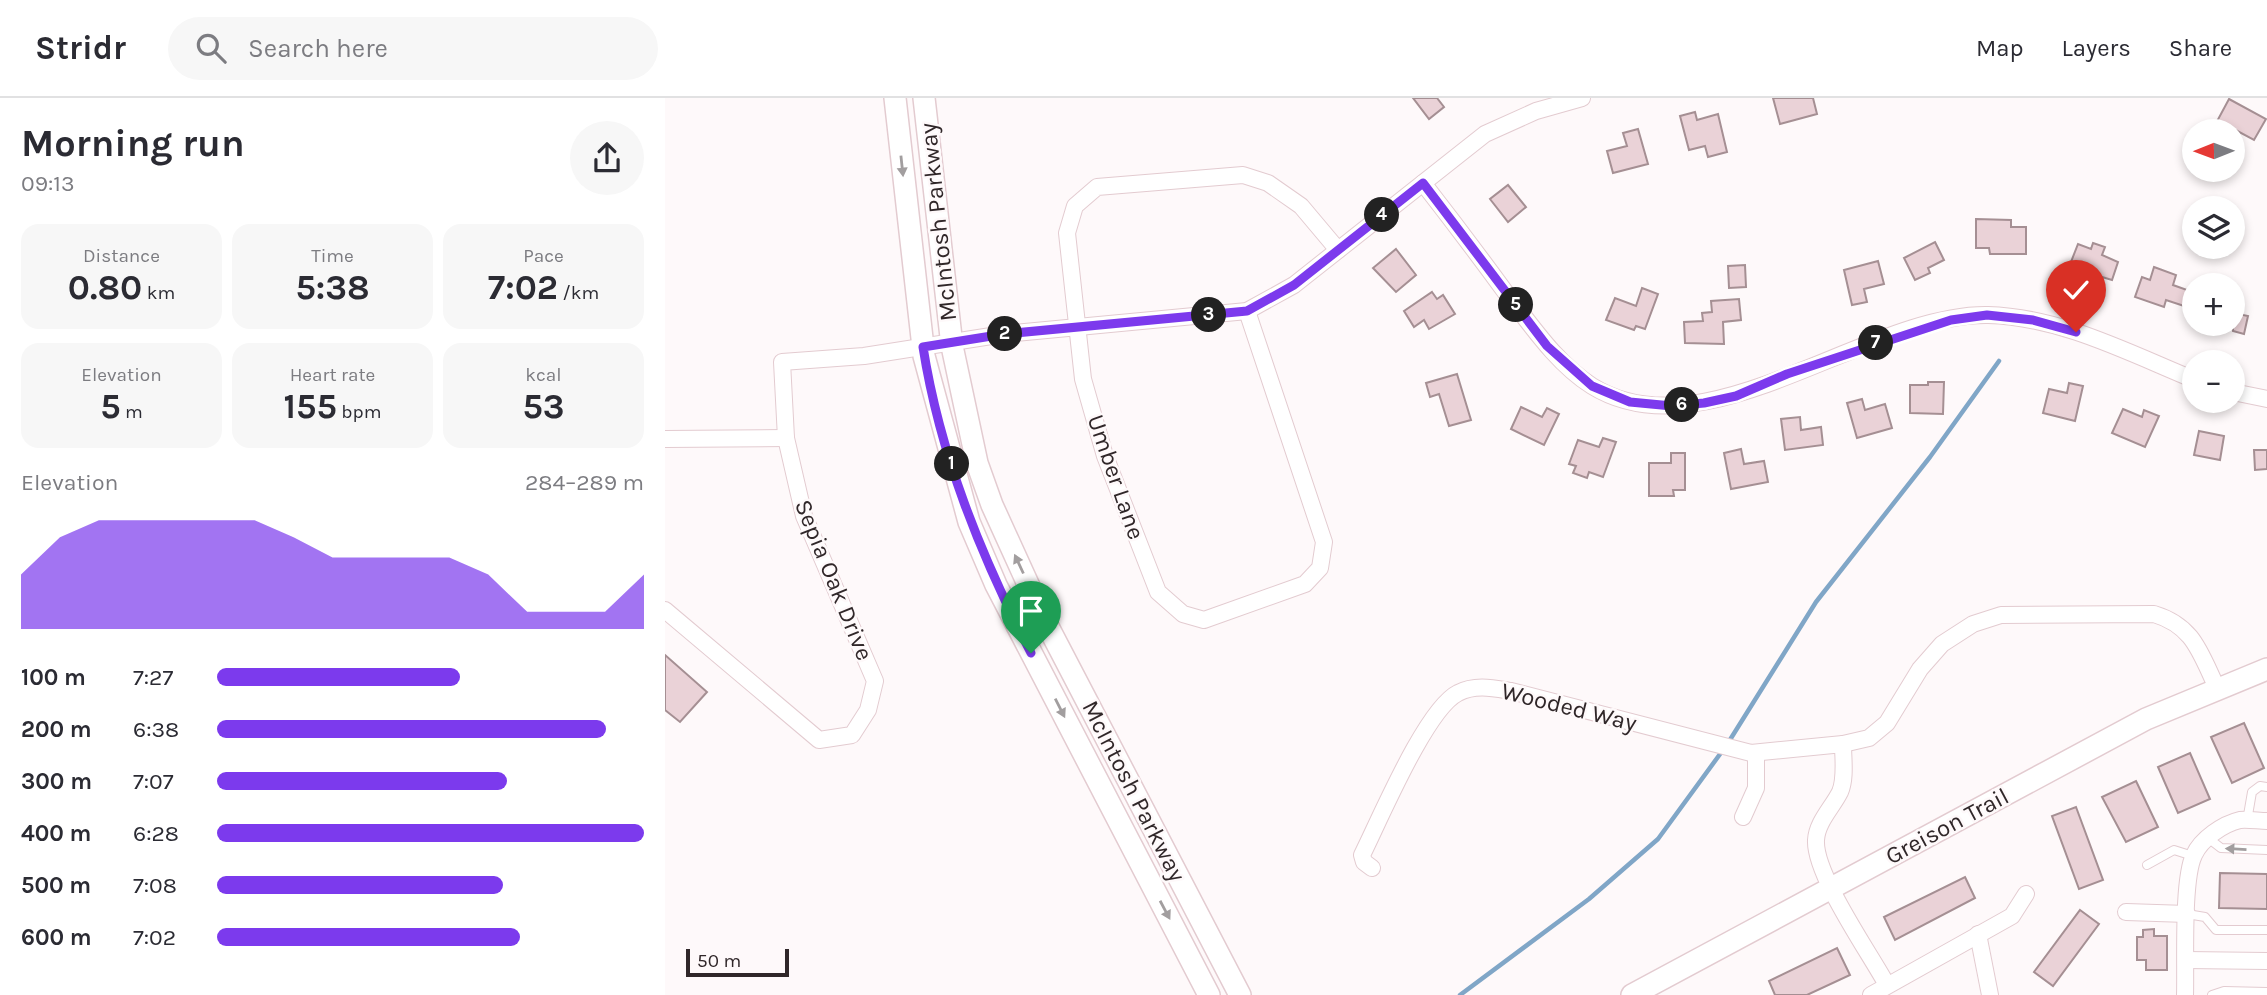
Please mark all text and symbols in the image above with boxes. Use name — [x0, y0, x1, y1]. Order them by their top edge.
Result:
search box — [168, 17, 658, 80]
text: Stridr — [35, 29, 126, 67]
icon: search — [192, 29, 230, 67]
text: Search here — [248, 33, 388, 64]
text: Map — [1976, 34, 2024, 62]
text: Layers — [2062, 34, 2131, 62]
text: Share — [2169, 34, 2232, 62]
north arrow — [2182, 119, 2245, 182]
map controls — [2182, 119, 2245, 413]
text: Morning run — [21, 121, 245, 166]
button: share — [570, 121, 644, 195]
street label: McIntosh Parkway — [914, 121, 962, 323]
one-way arrow — [897, 155, 908, 177]
text: 09:13 — [21, 170, 74, 197]
button: layers — [2182, 196, 2245, 259]
pin: 4 — [1365, 198, 1399, 232]
text: 4 — [1376, 203, 1387, 225]
text: Distance — [83, 245, 160, 267]
text: Time — [311, 245, 354, 267]
text: Pace — [523, 245, 564, 267]
pin — [2046, 260, 2106, 332]
text: 0.80 — [68, 267, 142, 308]
text: 5:38 — [295, 267, 370, 308]
text: 7:02 — [488, 267, 558, 308]
icon: check — [2057, 271, 2095, 309]
button: + — [2182, 273, 2245, 336]
text: km — [142, 282, 175, 304]
text: /km — [558, 282, 599, 304]
pin: 5 — [1499, 288, 1533, 322]
text: 5 — [1510, 293, 1521, 315]
pin: 3 — [1191, 298, 1227, 332]
text: 3 — [1203, 303, 1214, 325]
pin: 2 — [987, 316, 1023, 352]
text: 2 — [999, 322, 1010, 344]
pin: 7 — [1859, 326, 1893, 360]
text: 7 — [1871, 331, 1880, 353]
button: − — [2182, 350, 2245, 413]
text: Elevation — [81, 364, 162, 386]
text: Heart rate — [290, 364, 375, 386]
text: kcal — [525, 364, 562, 386]
text: 5 — [100, 386, 121, 427]
text: 155 — [284, 386, 337, 427]
text: 53 — [522, 386, 565, 427]
pin: 6 — [1665, 388, 1699, 422]
text: 6 — [1676, 393, 1687, 415]
text: m — [121, 401, 143, 423]
text: bpm — [337, 401, 381, 423]
street label: Umber Lane — [1082, 411, 1150, 543]
pin: 1 — [935, 446, 969, 482]
text: 1 — [948, 452, 955, 474]
text: Elevation — [21, 469, 118, 496]
text: 284–289 m — [525, 469, 644, 496]
street label: Sepia Oak Drive — [789, 496, 879, 664]
one-way arrow — [1013, 553, 1024, 574]
pin — [1001, 581, 1061, 653]
icon: arrive — [1012, 592, 1050, 630]
text: 100 m — [21, 664, 86, 691]
text: 7:27 — [133, 664, 173, 691]
street label: Wooded Way — [1498, 677, 1640, 737]
street label: McIntosh Parkway — [1076, 696, 1192, 886]
one-way arrow — [1054, 698, 1065, 718]
text: 200 m — [21, 716, 92, 743]
text: 6:38 — [133, 716, 179, 743]
text: 300 m — [21, 768, 92, 795]
text: 7:07 — [133, 768, 174, 795]
street label: Greison Trail — [1881, 782, 2013, 870]
text: 400 m — [21, 820, 91, 847]
text: 6:28 — [133, 820, 179, 847]
one-way arrow — [2225, 843, 2247, 854]
text: 500 m — [21, 872, 91, 899]
text: 7:08 — [133, 872, 177, 899]
one-way arrow — [1159, 900, 1171, 920]
text: 600 m — [21, 924, 92, 951]
text: 7:02 — [133, 924, 176, 951]
scale bar — [686, 946, 789, 978]
text: 50 m — [697, 950, 741, 972]

